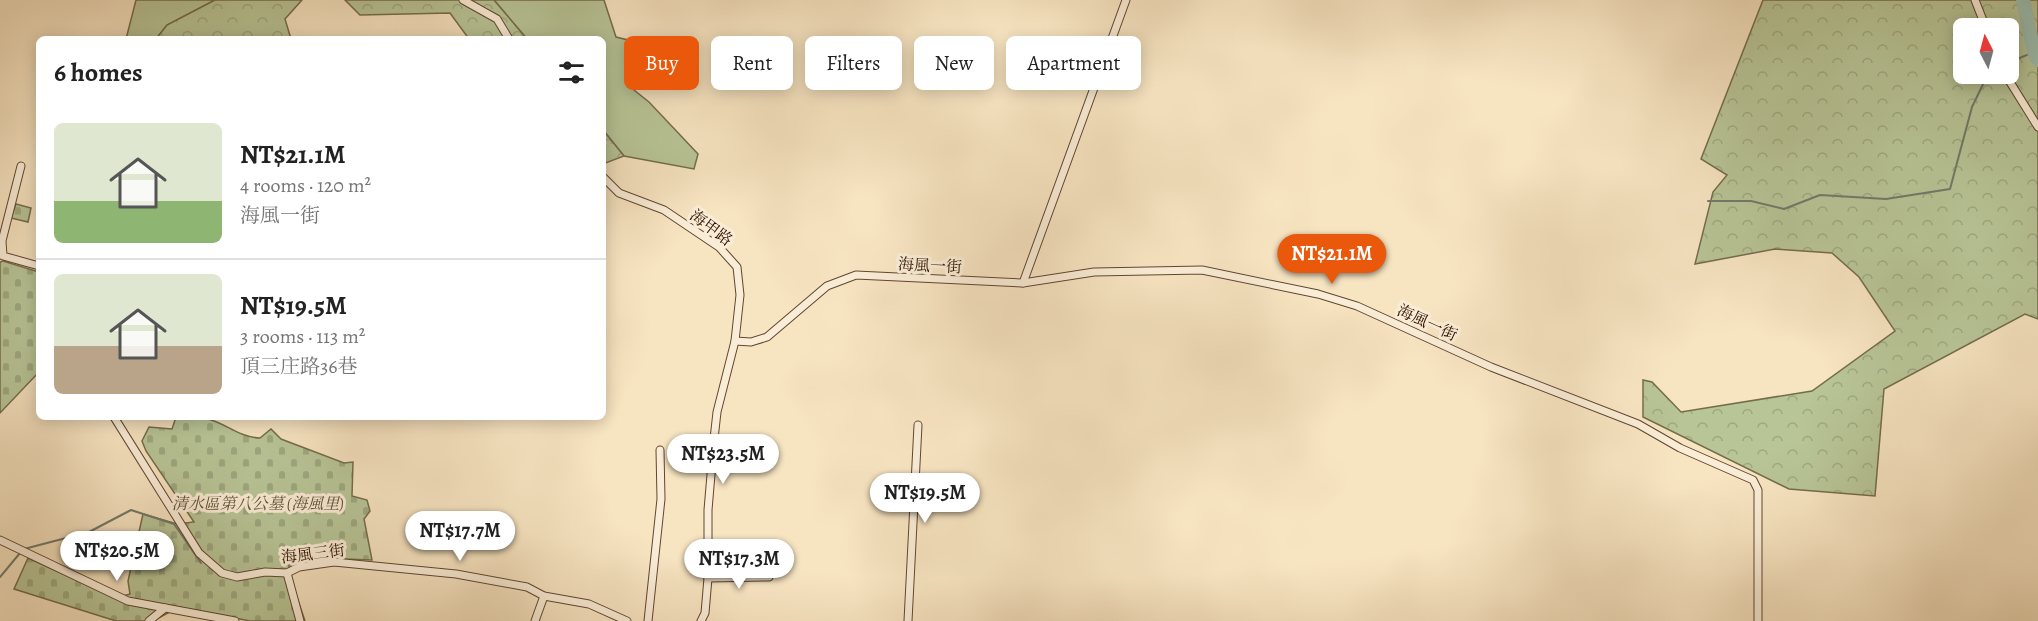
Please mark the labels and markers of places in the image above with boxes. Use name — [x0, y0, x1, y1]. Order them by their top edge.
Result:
pin: NT$21.1M — [1270, 234, 1394, 285]
pin: NT$23.5M — [661, 434, 785, 485]
pin: NT$19.5M — [863, 473, 987, 524]
pin: NT$17.7M — [398, 511, 522, 562]
pin: NT$20.5M — [55, 531, 179, 582]
pin: NT$17.3M — [677, 539, 801, 590]

